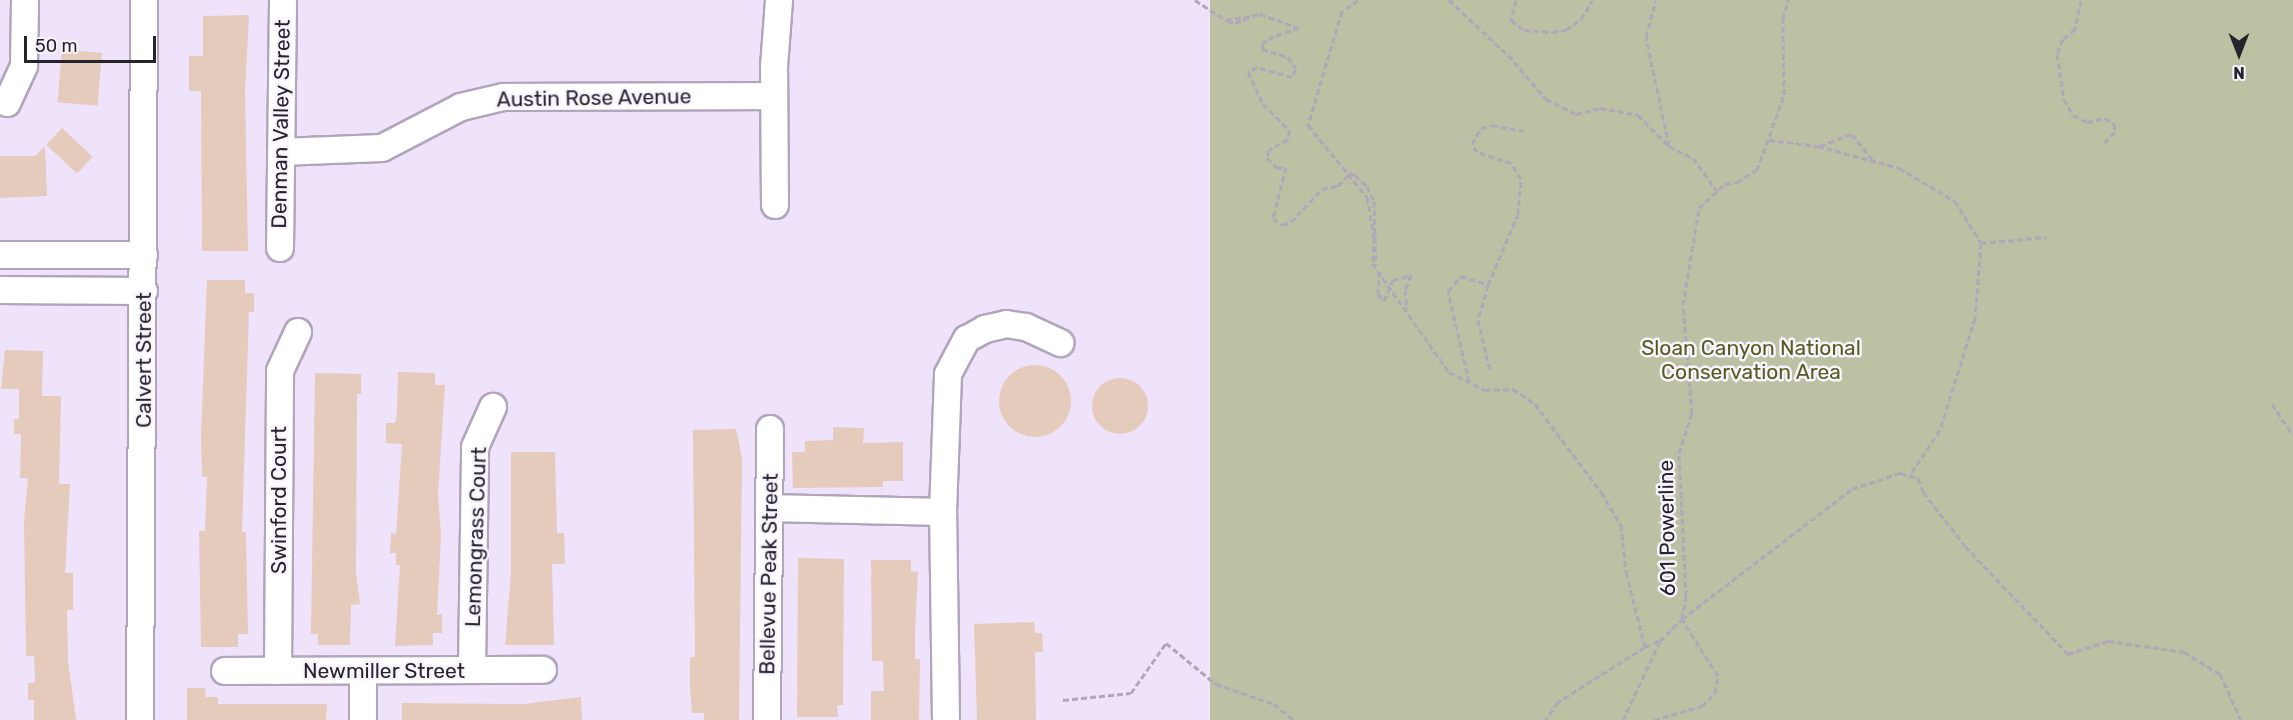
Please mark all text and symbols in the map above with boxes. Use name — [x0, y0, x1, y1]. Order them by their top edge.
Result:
street label: Denman Valley Street — [267, 19, 295, 229]
scale bar — [27, 24, 159, 62]
north arrow — [2209, 24, 2269, 84]
text: 50 m — [35, 35, 78, 57]
text: N — [2233, 63, 2245, 82]
street label: Austin Rose Avenue — [496, 84, 692, 112]
street label: Calvert Street — [131, 292, 157, 428]
park label: Sloan Canyon National Conservation Area — [1641, 335, 1861, 385]
street label: Swinford Court — [266, 426, 292, 574]
street label: Lemongrass Court — [460, 447, 492, 627]
street label: 601 Powerline — [1653, 460, 1681, 596]
street label: Bellevue Peak Street — [755, 473, 783, 675]
street label: Newmiller Street — [303, 658, 465, 684]

